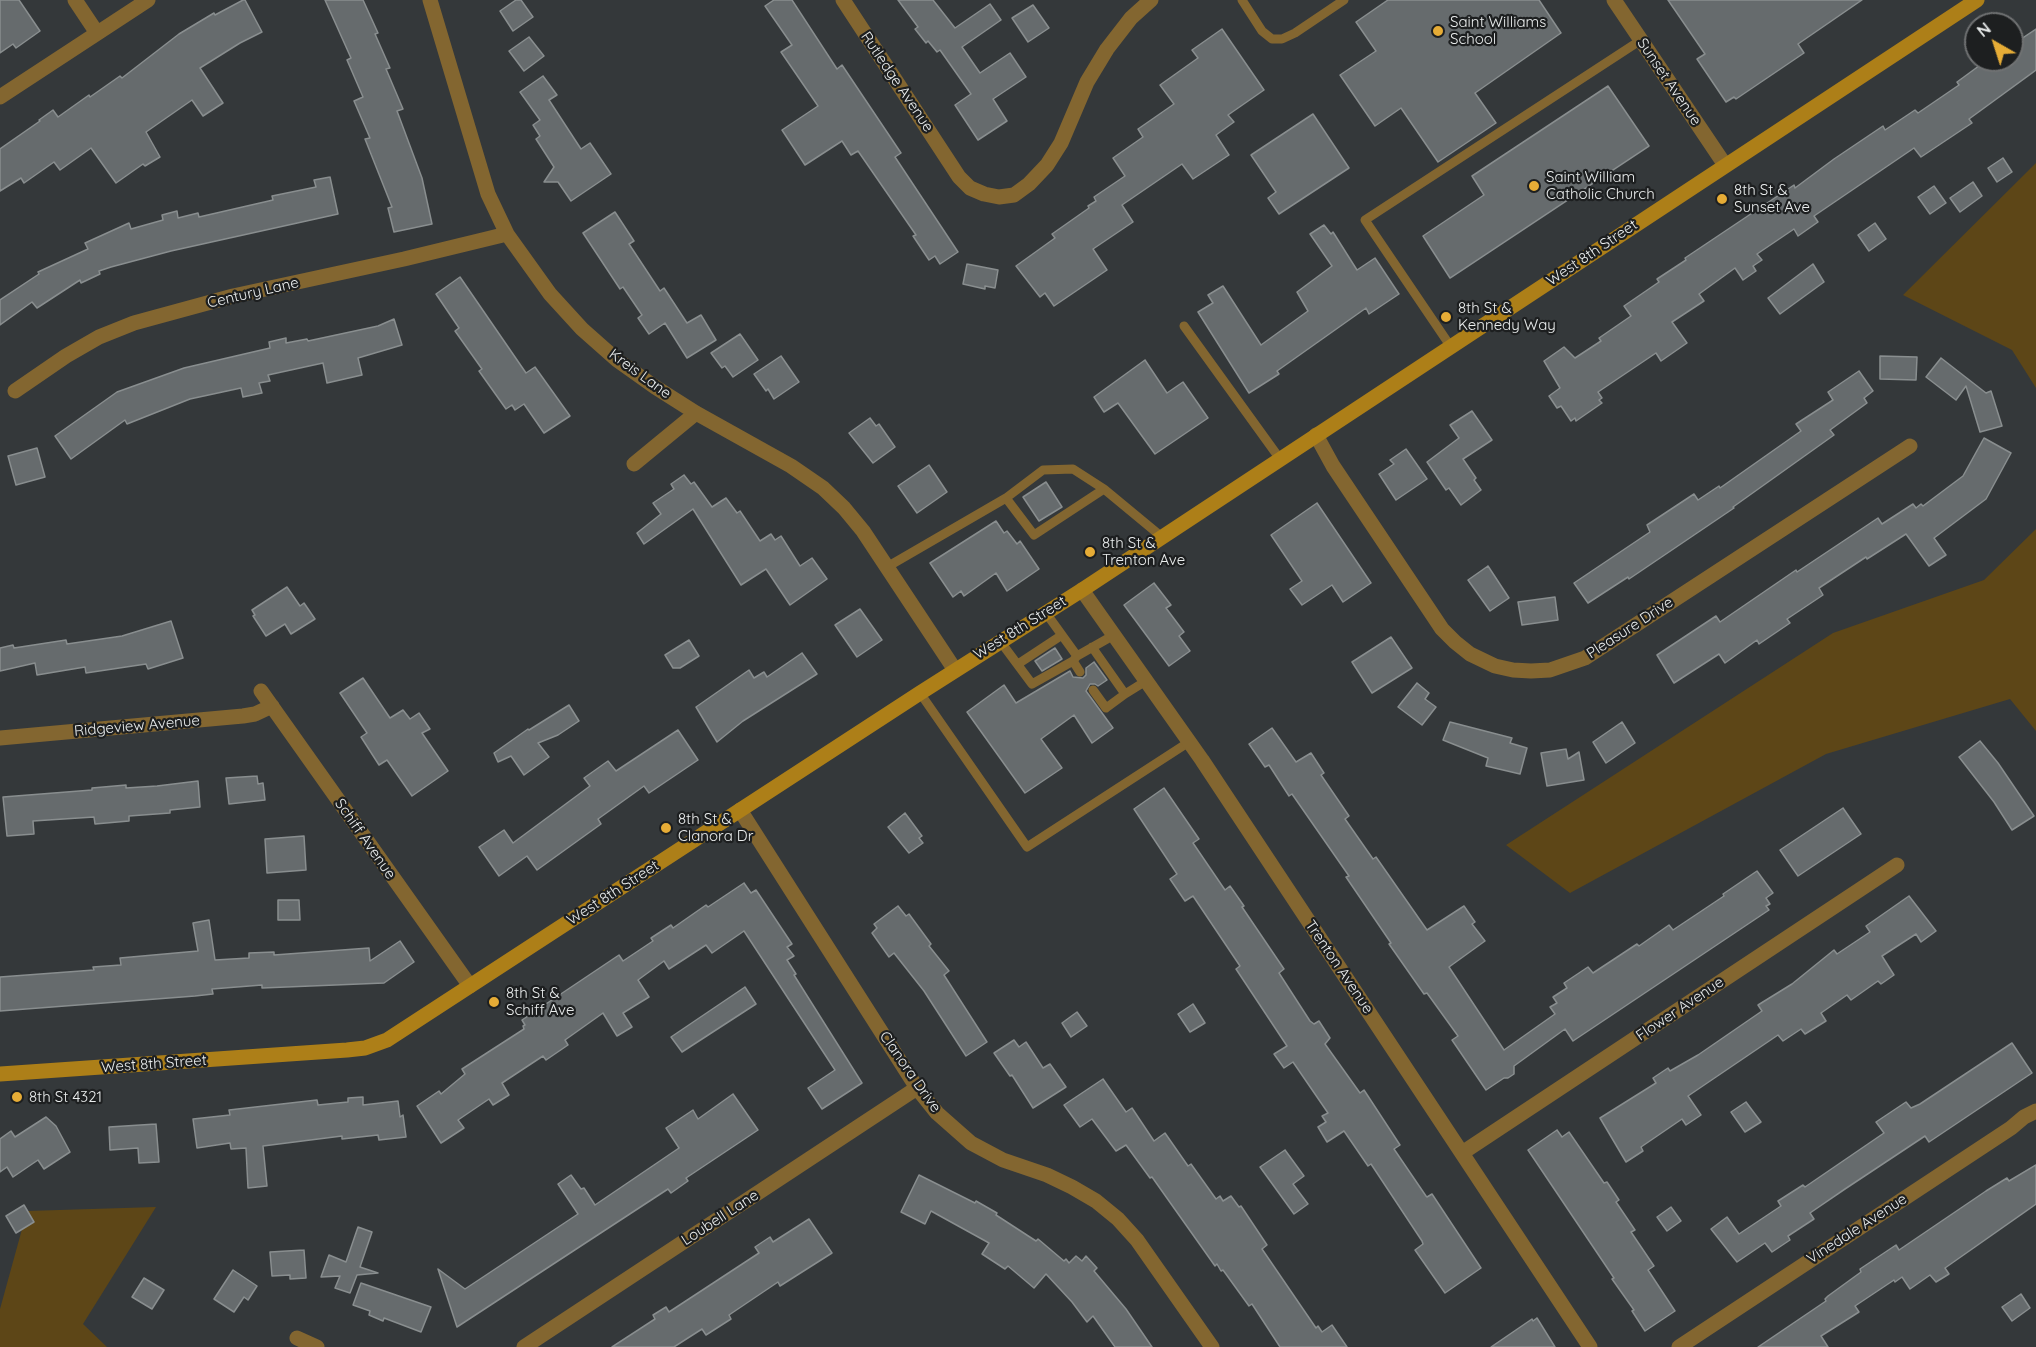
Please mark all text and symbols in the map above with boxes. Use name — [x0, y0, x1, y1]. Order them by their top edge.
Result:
north arrow — [1964, 12, 2024, 72]
place label: Saint Williams School — [1450, 13, 1546, 48]
text: N — [1973, 18, 1995, 41]
marker: Saint Williams School — [1431, 24, 1445, 38]
street label: Rutledge Avenue — [857, 28, 937, 136]
street label: Sunset Avenue — [1633, 35, 1705, 129]
place label: Saint William Catholic Church — [1546, 168, 1655, 203]
marker: Saint William Catholic Church — [1527, 179, 1541, 193]
place label: 8th St & Sunset Ave — [1734, 181, 1810, 216]
marker: 8th St & Sunset Ave — [1715, 192, 1729, 206]
street label: West 8th Street — [1543, 216, 1641, 290]
street label: Century Lane — [206, 274, 300, 312]
place label: 8th St & Kennedy Way — [1458, 299, 1556, 334]
marker: 8th St & Kennedy Way — [1439, 310, 1453, 324]
street label: Kreis Lane — [605, 345, 675, 403]
place label: 8th St & Trenton Ave — [1102, 534, 1185, 569]
marker: 8th St & Trenton Ave — [1083, 545, 1097, 559]
street label: West 8th Street — [970, 592, 1070, 664]
street label: Pleasure Drive — [1583, 593, 1677, 663]
street label: Ridgeview Avenue — [73, 712, 201, 740]
street label: Schiff Avenue — [331, 795, 399, 883]
place label: 8th St & Clanora Dr — [678, 810, 753, 845]
marker: 8th St & Clanora Dr — [659, 821, 673, 835]
street label: West 8th Street — [564, 857, 662, 929]
street label: Trenton Avenue — [1301, 917, 1377, 1017]
street label: Flower Avenue — [1633, 973, 1727, 1045]
place label: 8th St & Schiff Ave — [506, 984, 574, 1019]
marker: 8th St & Schiff Ave — [487, 995, 501, 1009]
street label: Clanora Drive — [875, 1028, 945, 1116]
street label: West 8th Street — [101, 1051, 207, 1077]
place label: 8th St 4321 — [29, 1088, 102, 1106]
marker: 8th St 4321 — [10, 1090, 24, 1104]
street label: Loubell Lane — [678, 1186, 762, 1250]
street label: Vinedale Avenue — [1804, 1190, 1910, 1268]

